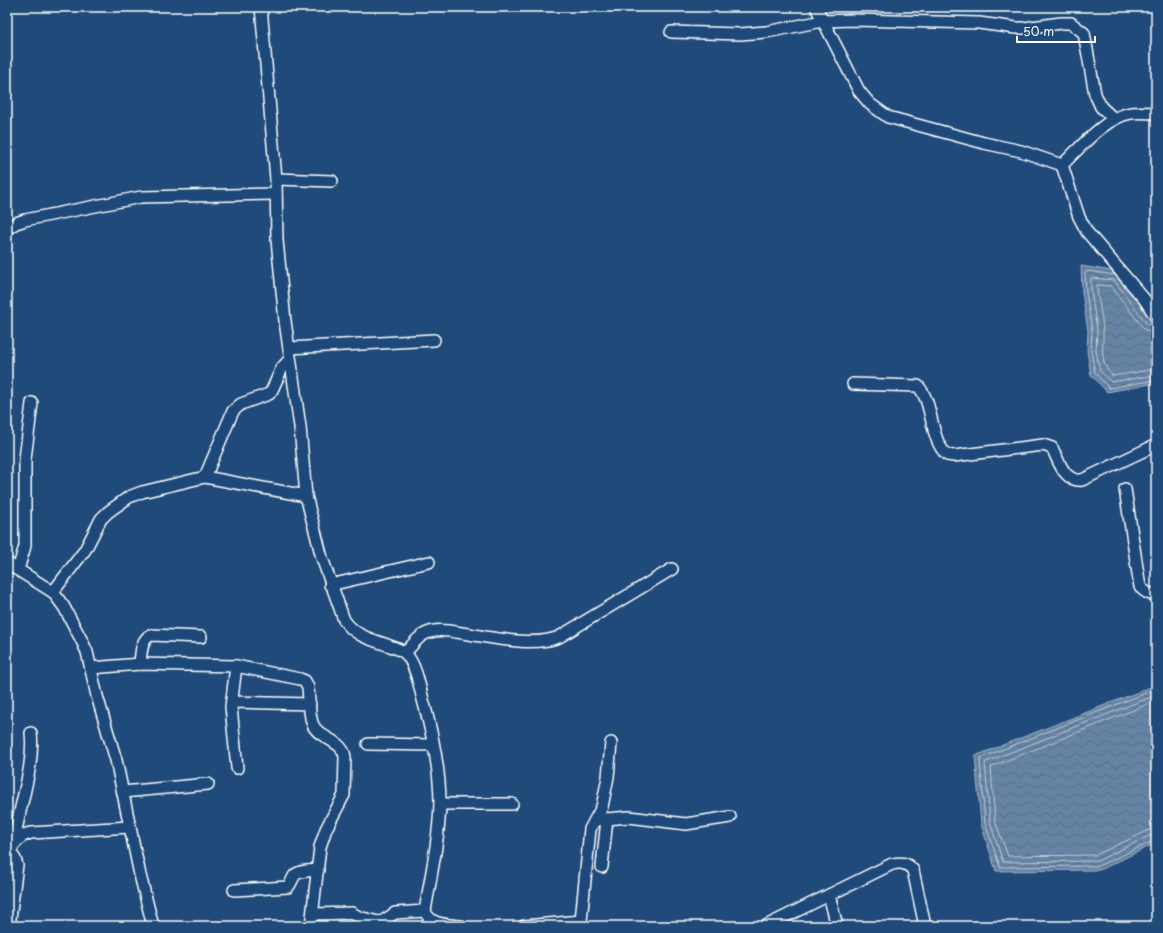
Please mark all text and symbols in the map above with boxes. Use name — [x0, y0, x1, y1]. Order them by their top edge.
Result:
scale bar — [1017, 18, 1095, 44]
text: 50 m — [1023, 22, 1054, 40]

